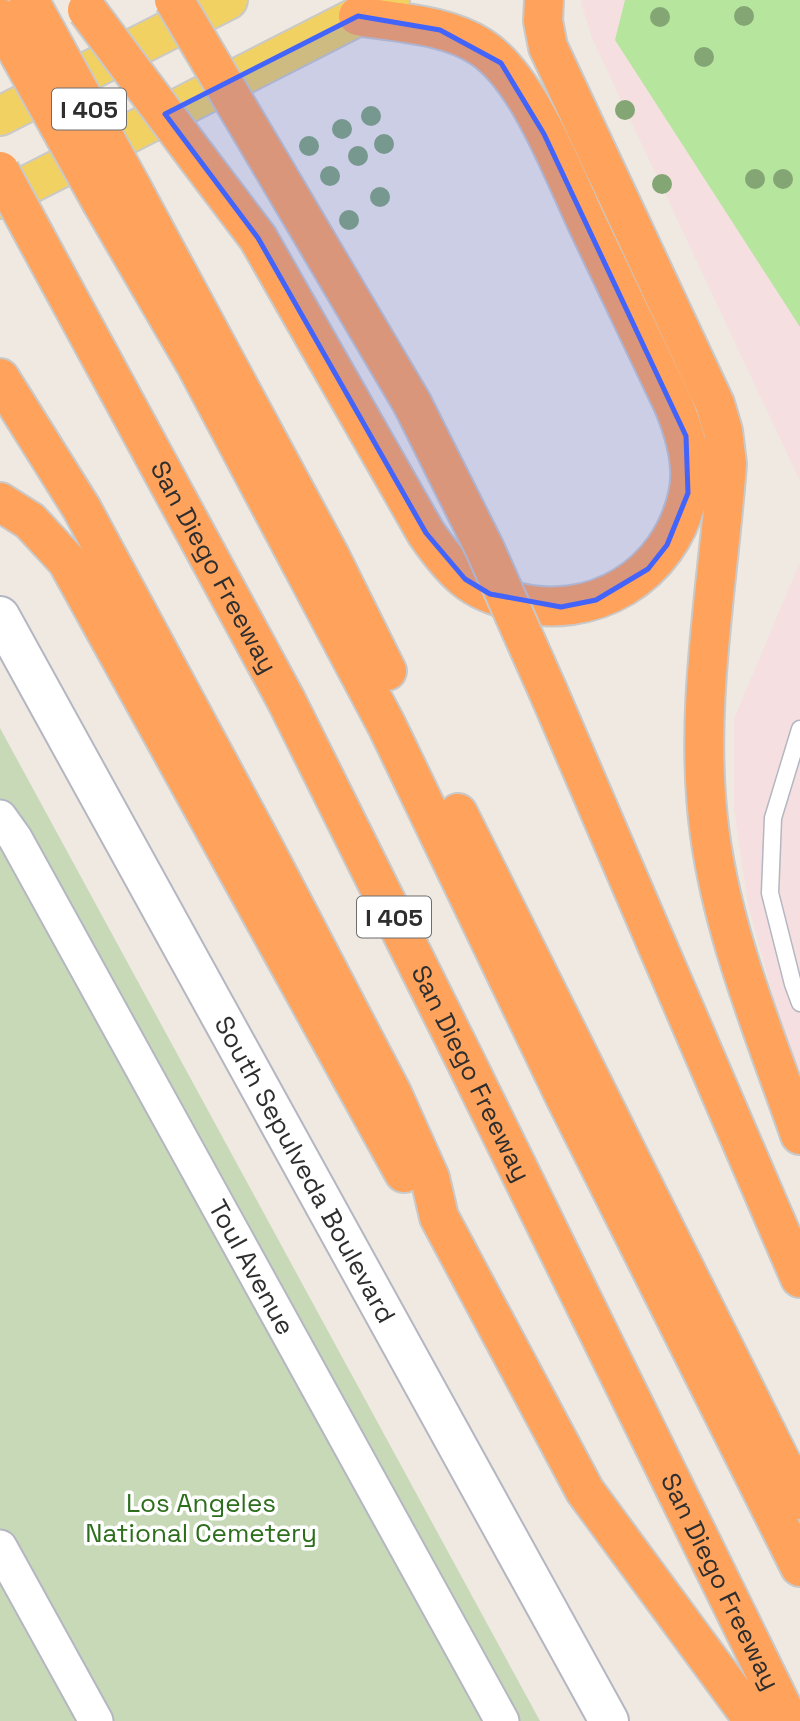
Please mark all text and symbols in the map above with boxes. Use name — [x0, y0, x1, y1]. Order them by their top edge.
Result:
road number: I 405 — [52, 88, 126, 130]
street label: San Diego Freeway — [143, 455, 285, 679]
road number: I 405 — [357, 897, 431, 937]
street label: San Diego Freeway — [404, 959, 539, 1187]
street label: South Sepulveda Boulevard — [207, 1010, 403, 1329]
street label: Toul Avenue — [201, 1194, 303, 1341]
street label: San Diego Freeway — [653, 1467, 788, 1695]
park label: Los Angeles National Cemetery — [85, 1486, 317, 1550]

